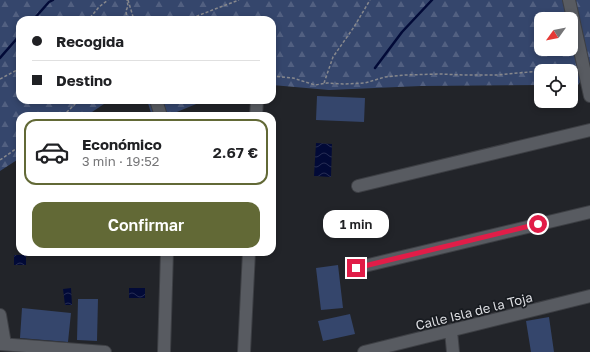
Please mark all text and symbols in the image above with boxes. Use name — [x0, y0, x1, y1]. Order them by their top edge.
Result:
north arrow — [534, 12, 578, 56]
map controls — [534, 12, 578, 108]
text: Recogida — [56, 32, 124, 50]
button: locate — [534, 64, 578, 108]
text: Destino — [56, 71, 112, 89]
icon: car — [34, 134, 70, 170]
text: Económico — [82, 135, 162, 153]
text: 2.67 € — [213, 143, 258, 161]
text: 3 min · 19:52 — [82, 153, 159, 169]
button: Confirmar — [32, 202, 260, 248]
callout: 1 min — [323, 210, 389, 238]
route start — [529, 215, 547, 233]
text: 1 min — [340, 216, 372, 232]
route end — [347, 259, 365, 277]
street label: Calle Isla de la Toja — [414, 289, 534, 333]

